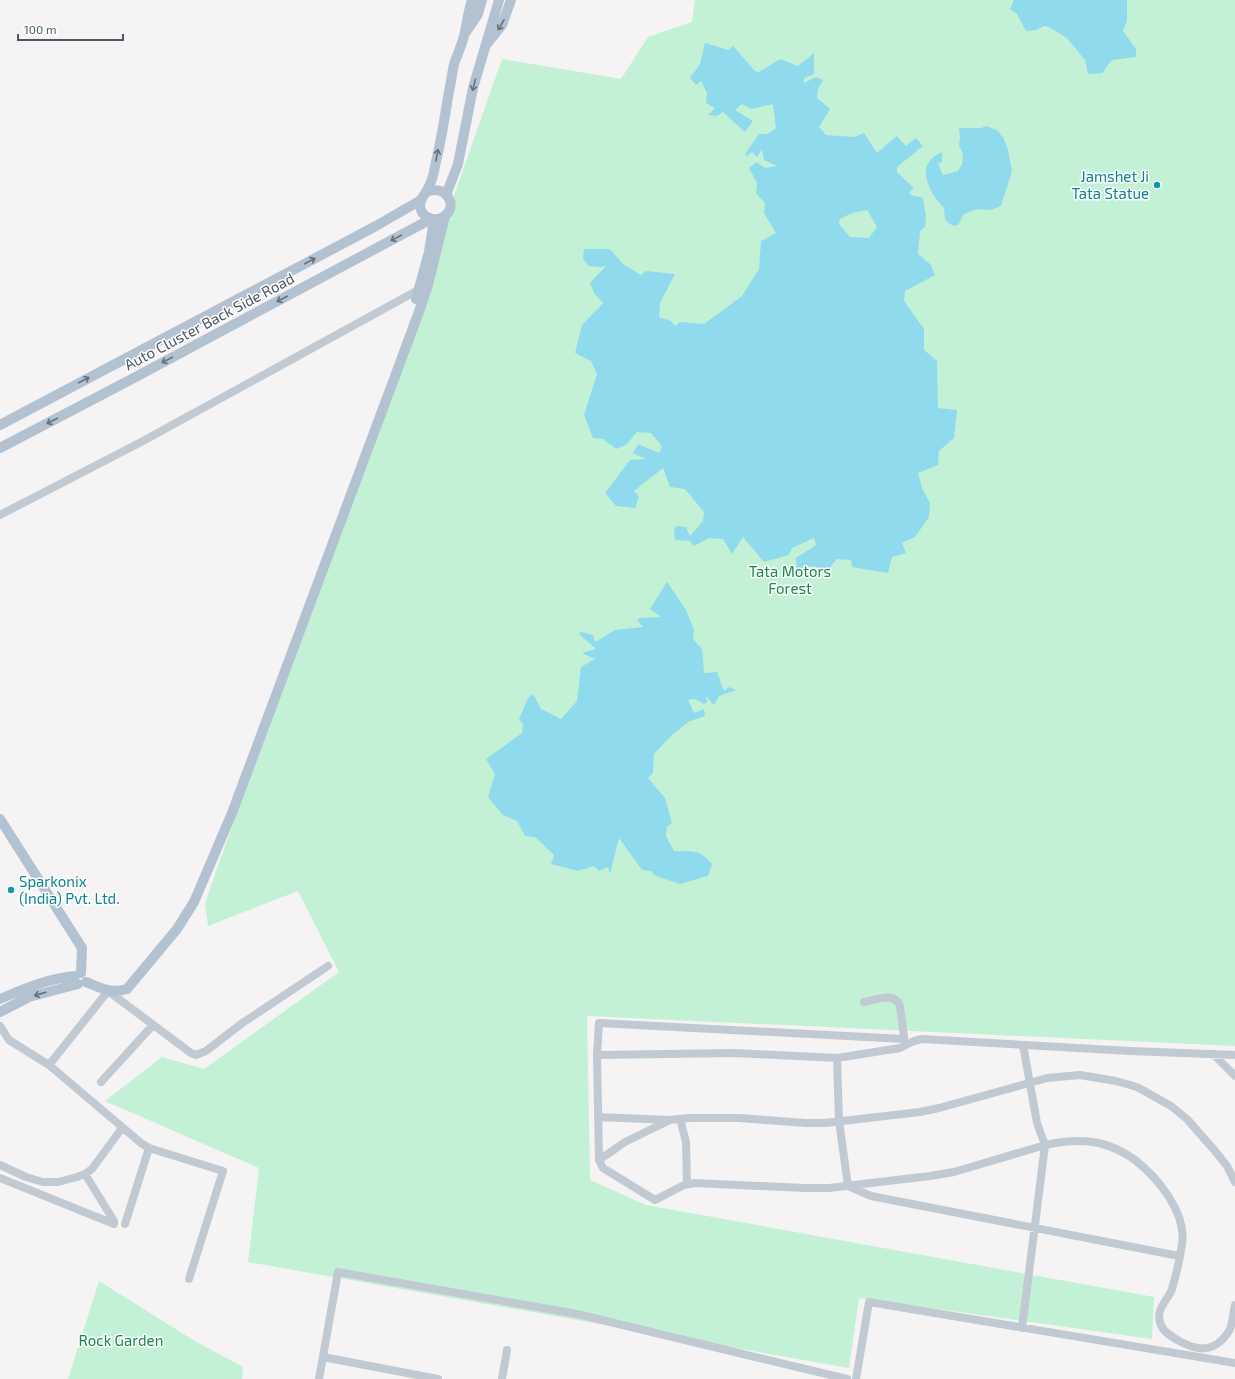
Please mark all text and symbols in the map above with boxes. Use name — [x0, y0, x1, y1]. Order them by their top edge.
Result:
scale bar — [18, 16, 123, 42]
one-way arrow — [496, 20, 505, 31]
text: 100 m — [24, 22, 56, 36]
one-way arrow — [470, 78, 477, 91]
one-way arrow — [434, 149, 442, 162]
place label: Jamshet Ji Tata Statue — [1072, 167, 1149, 202]
marker: Jamshet Ji Tata Statue — [1152, 180, 1162, 190]
one-way arrow — [391, 235, 403, 242]
one-way arrow — [304, 257, 316, 264]
street label: Auto Cluster Back Side Road — [121, 268, 297, 374]
one-way arrow — [276, 296, 288, 303]
one-way arrow — [161, 357, 173, 365]
one-way arrow — [78, 376, 90, 384]
one-way arrow — [46, 418, 58, 425]
park label: Tata Motors Forest — [749, 562, 831, 597]
place label: Sparkonix (India) Pvt. Ltd. — [19, 872, 120, 907]
marker: Sparkonix (India) Pvt. Ltd. — [6, 885, 16, 895]
one-way arrow — [34, 991, 47, 998]
park label: Rock Garden — [79, 1331, 163, 1349]

